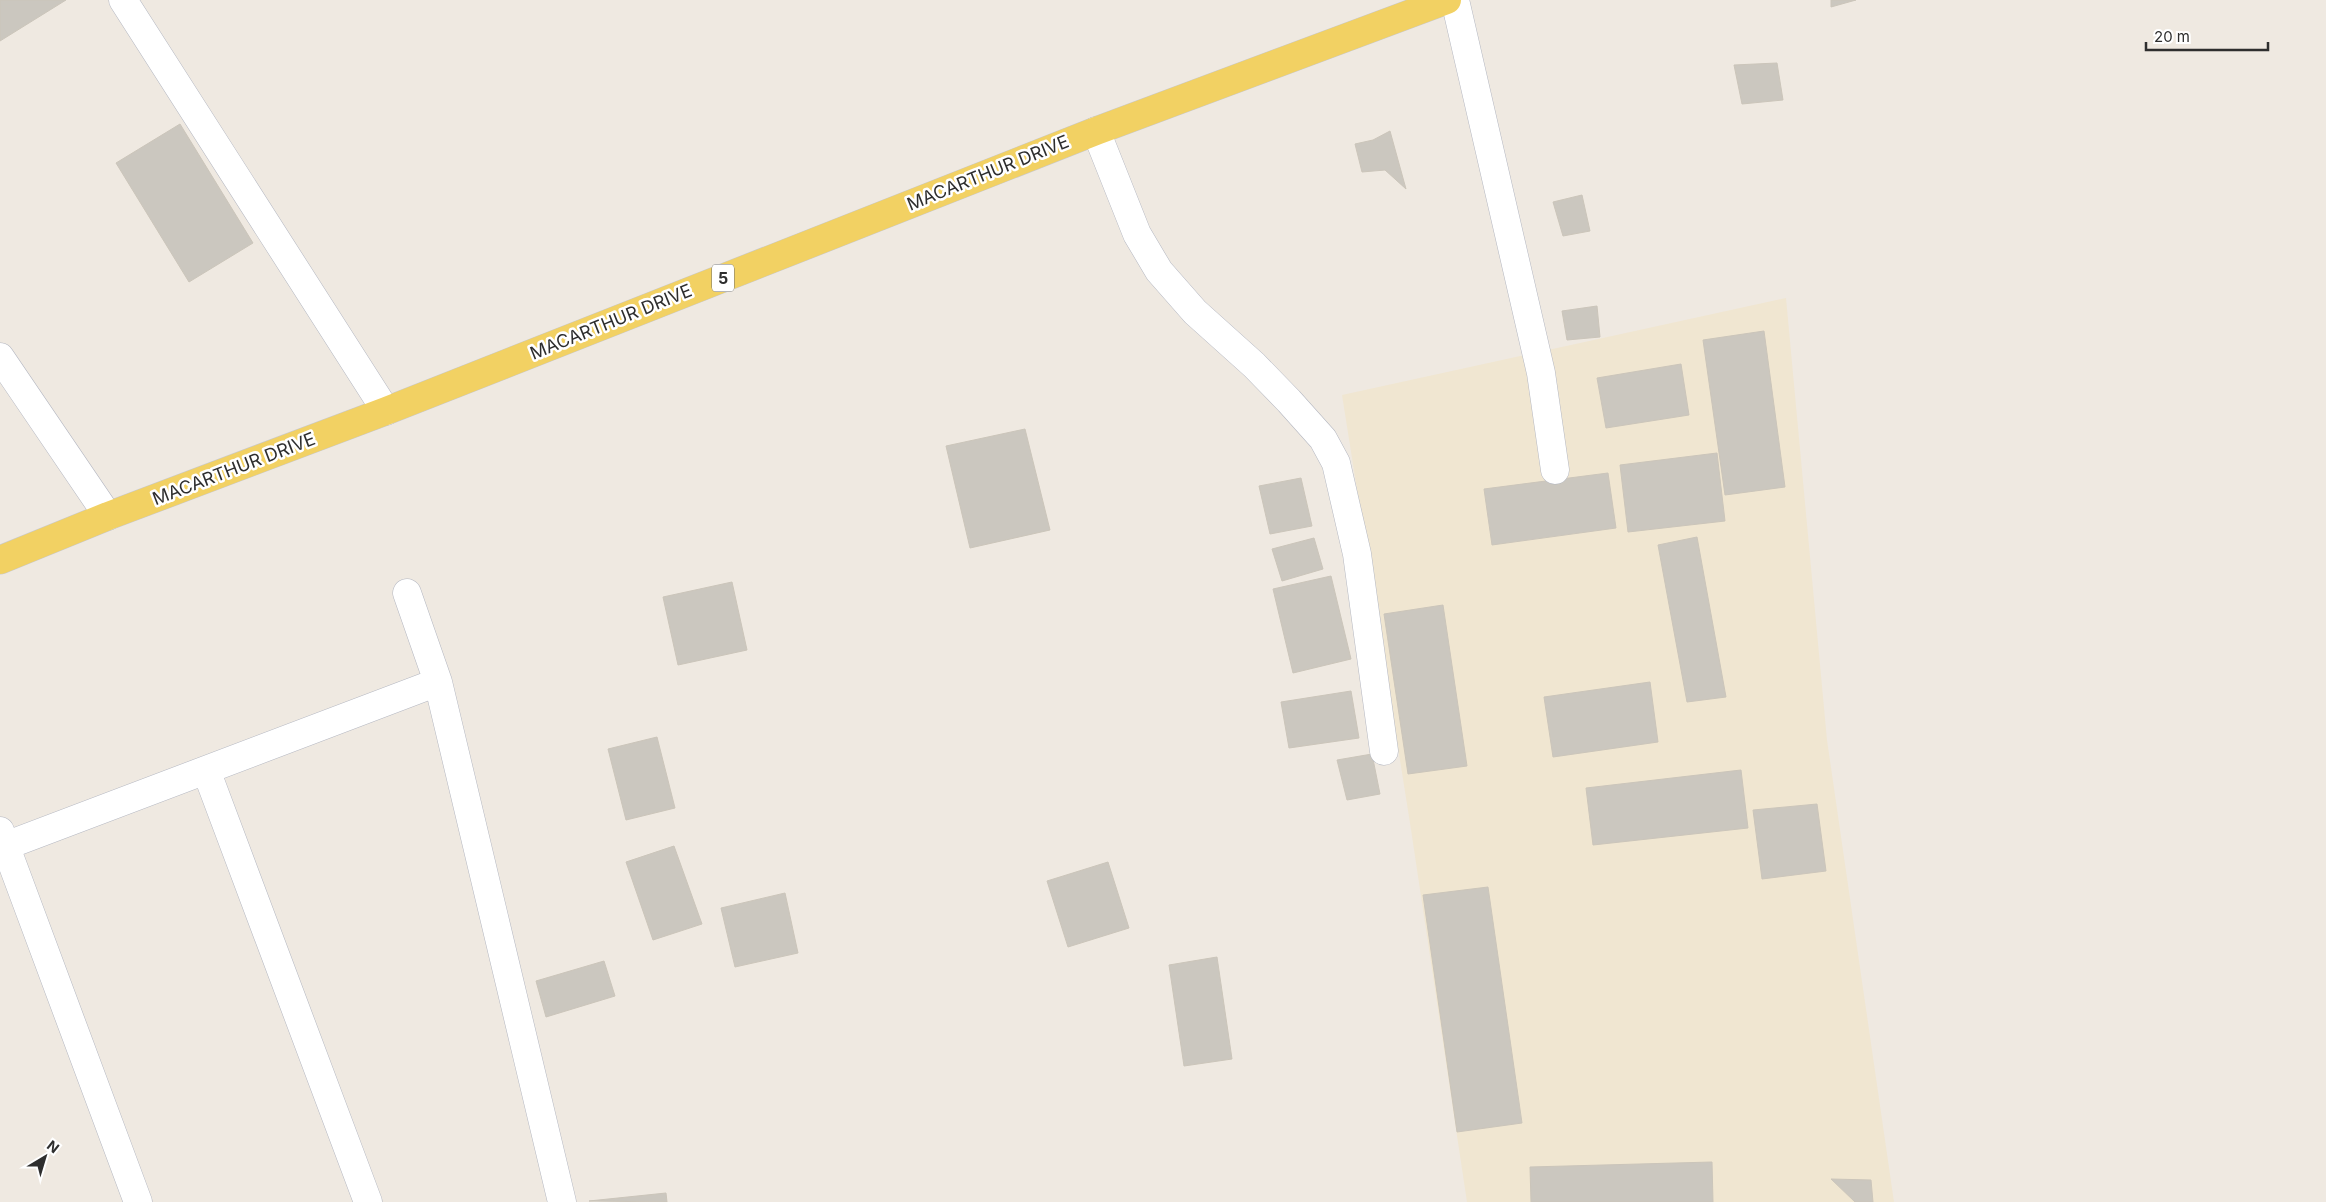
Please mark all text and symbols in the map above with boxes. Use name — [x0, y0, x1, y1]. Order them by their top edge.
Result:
scale bar — [2146, 20, 2268, 52]
text: 20 m — [2154, 27, 2190, 46]
street label: MACARTHUR DRIVE — [904, 130, 1072, 215]
road number: 5 — [712, 264, 734, 292]
street label: MACARTHUR DRIVE — [527, 279, 695, 364]
street label: MACARTHUR DRIVE — [150, 428, 318, 509]
north arrow — [20, 1132, 70, 1182]
text: N — [44, 1136, 63, 1156]

